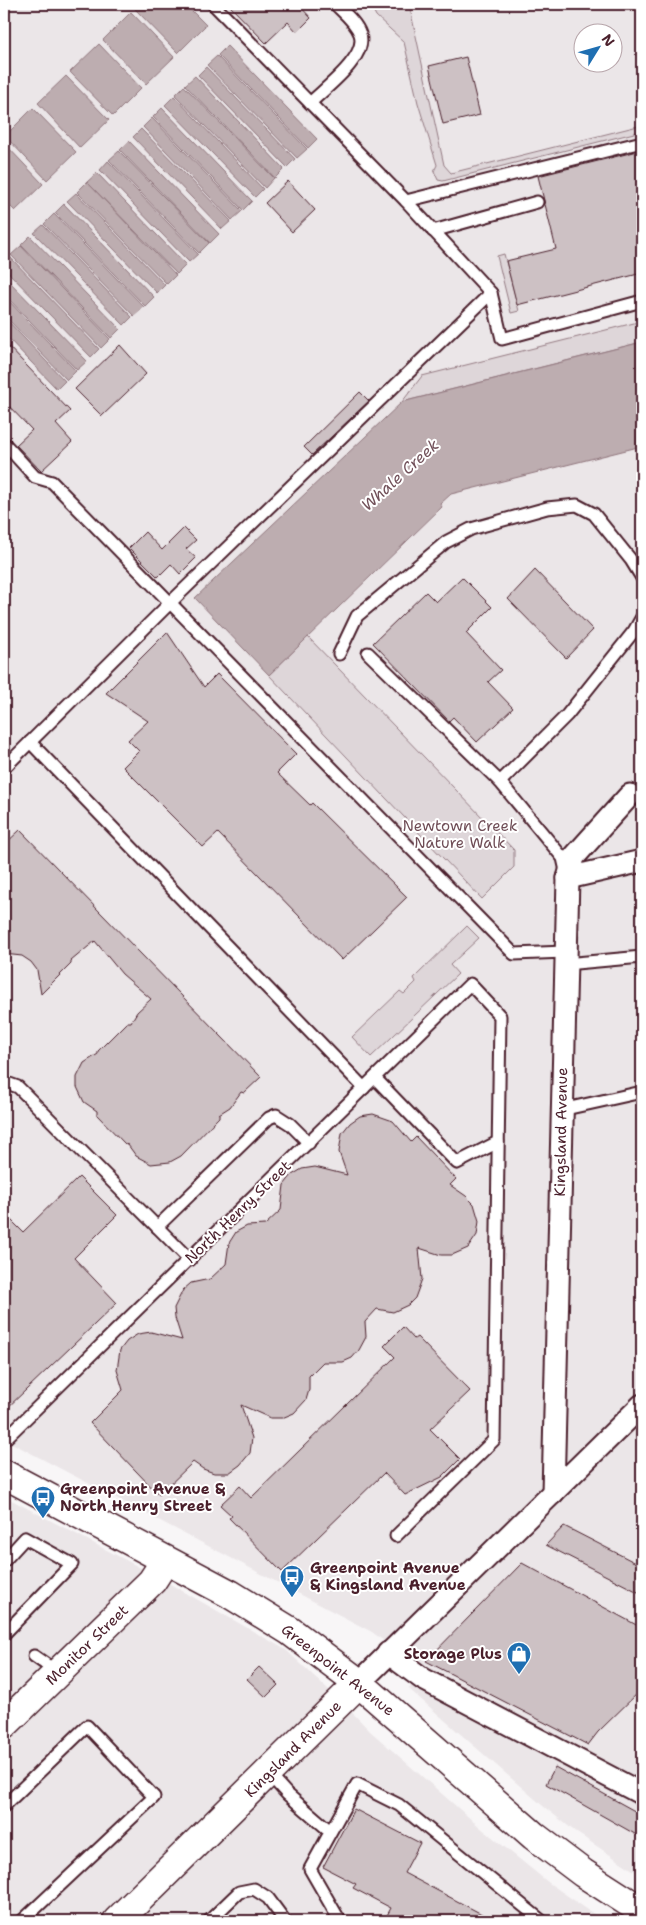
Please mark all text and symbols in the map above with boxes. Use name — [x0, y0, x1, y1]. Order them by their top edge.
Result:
north arrow — [574, 22, 624, 72]
text: N — [598, 30, 619, 50]
water label: Whale Creek — [357, 435, 443, 515]
park label: Newtown Creek Nature Walk — [402, 816, 518, 853]
street label: Kingsland Avenue — [550, 1067, 572, 1197]
street label: North Henry Street — [181, 1156, 295, 1268]
place label: Greenpoint Avenue & North Henry Street — [60, 1479, 226, 1516]
bus stop icon: Greenpoint Avenue & North Henry Street — [30, 1485, 56, 1519]
place label: Greenpoint Avenue & Kingsland Avenue — [310, 1558, 466, 1595]
bus stop icon: Greenpoint Avenue & Kingsland Avenue — [279, 1564, 305, 1598]
street label: Monitor Street — [41, 1600, 133, 1690]
street label: Greenpoint Avenue — [277, 1619, 399, 1721]
shop icon: Storage Plus — [506, 1641, 532, 1675]
place label: Storage Plus — [404, 1644, 502, 1664]
street label: Kingsland Avenue — [240, 1696, 346, 1802]

